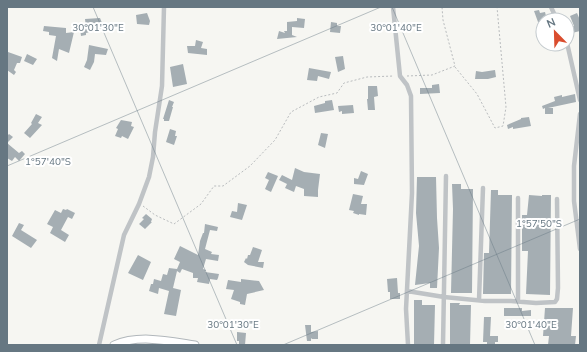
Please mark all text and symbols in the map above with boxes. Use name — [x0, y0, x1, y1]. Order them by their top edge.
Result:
north arrow — [535, 12, 575, 52]
text: N — [545, 15, 558, 32]
text: 30°01'30"E — [72, 21, 124, 35]
text: 30°01'40"E — [370, 21, 422, 35]
text: 1°57'40"S — [25, 155, 71, 169]
text: 1°57'50"S — [516, 217, 562, 231]
text: 30°01'30"E — [207, 318, 259, 332]
text: 30°01'40"E — [505, 318, 557, 332]

